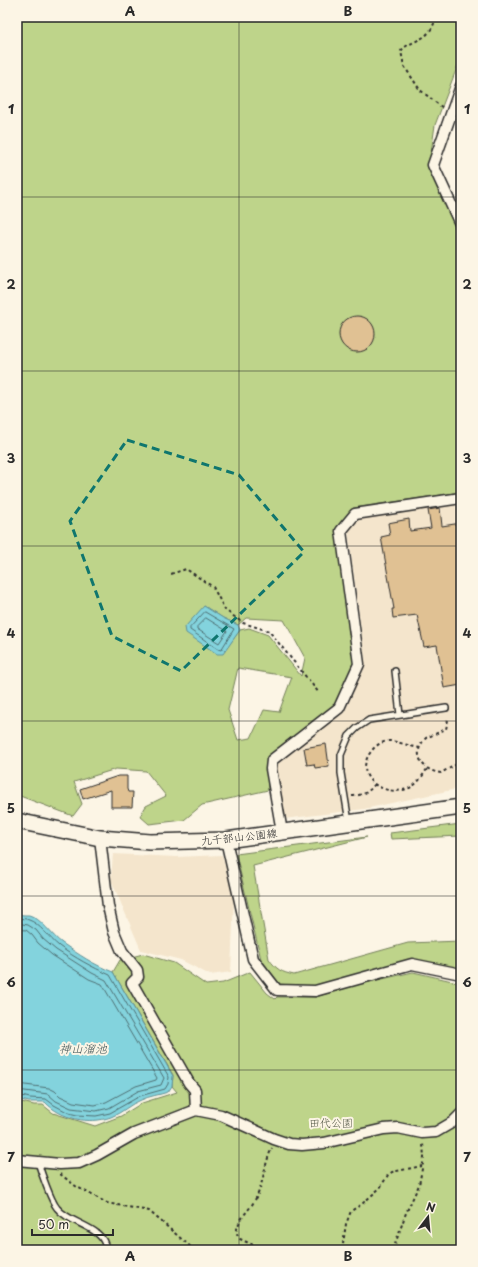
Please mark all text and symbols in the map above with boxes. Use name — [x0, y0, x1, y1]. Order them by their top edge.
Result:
text: A — [125, 1, 135, 20]
text: B — [344, 1, 353, 20]
text: 1 — [8, 99, 14, 118]
text: 1 — [464, 99, 470, 118]
text: 2 — [6, 274, 16, 293]
text: 2 — [462, 274, 472, 293]
text: 3 — [7, 448, 16, 467]
text: 3 — [463, 448, 472, 467]
text: 4 — [7, 623, 16, 642]
text: 4 — [463, 623, 472, 642]
text: 5 — [7, 798, 15, 817]
text: 5 — [463, 798, 471, 817]
street label: 九千部山公園線 — [200, 824, 278, 849]
text: 6 — [6, 972, 16, 991]
text: 6 — [462, 972, 472, 991]
water label: 神山溜池 — [59, 1039, 108, 1057]
park label: 田代公園 — [309, 1114, 353, 1131]
text: 7 — [7, 1147, 15, 1166]
text: 7 — [463, 1147, 471, 1166]
north arrow — [408, 1197, 448, 1237]
text: N — [424, 1198, 438, 1216]
scale bar — [32, 1211, 113, 1237]
text: 50 m — [38, 1215, 69, 1233]
text: A — [125, 1246, 135, 1265]
text: B — [344, 1246, 353, 1265]

